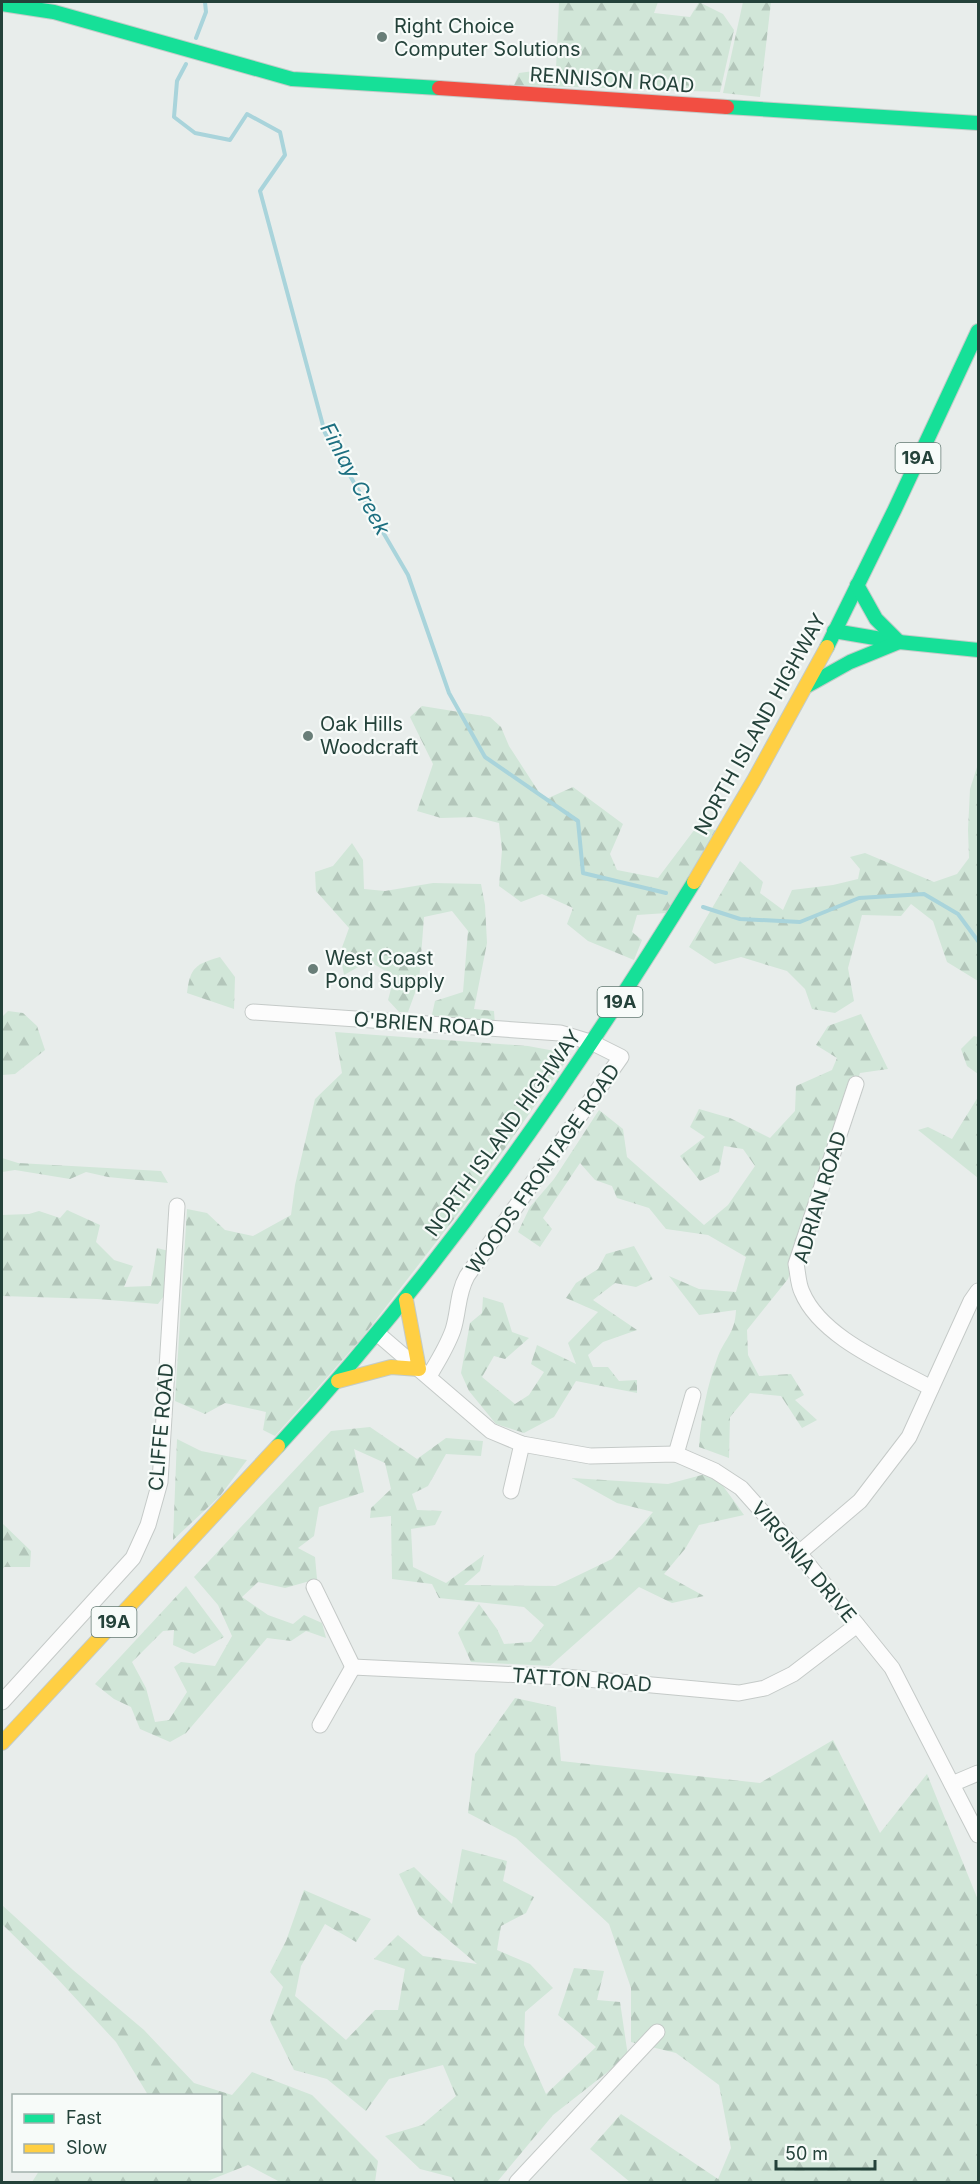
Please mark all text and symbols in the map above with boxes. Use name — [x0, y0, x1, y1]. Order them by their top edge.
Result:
place label: Right Choice Computer Solutions — [394, 14, 581, 61]
marker: Right Choice Computer Solutions — [375, 30, 389, 44]
street label: RENNISON ROAD — [529, 62, 695, 98]
water label: Finlay Creek — [315, 418, 396, 540]
road number: 19A — [896, 443, 940, 473]
street label: NORTH ISLAND HIGHWAY — [689, 609, 831, 839]
place label: Oak Hills Woodcraft — [320, 712, 419, 759]
marker: Oak Hills Woodcraft — [301, 729, 315, 743]
place label: West Coast Pond Supply — [325, 946, 445, 993]
marker: West Coast Pond Supply — [306, 962, 320, 976]
road number: 19A — [598, 987, 642, 1017]
street label: O'BRIEN ROAD — [353, 1007, 495, 1041]
street label: NORTH ISLAND HIGHWAY — [420, 1025, 586, 1241]
street label: WOODS FRONTAGE ROAD — [461, 1059, 625, 1279]
street label: ADRIAN ROAD — [789, 1128, 851, 1266]
street label: CLIFFE ROAD — [143, 1362, 179, 1492]
street label: VIRGINIA DRIVE — [746, 1497, 862, 1627]
road number: 19A — [92, 1607, 136, 1637]
street label: TATTON ROAD — [511, 1663, 653, 1697]
legend — [12, 2094, 222, 2172]
text: Fast — [66, 2107, 102, 2128]
scale bar — [776, 2133, 875, 2171]
text: Slow — [66, 2137, 107, 2158]
text: 50 m — [785, 2143, 828, 2164]

